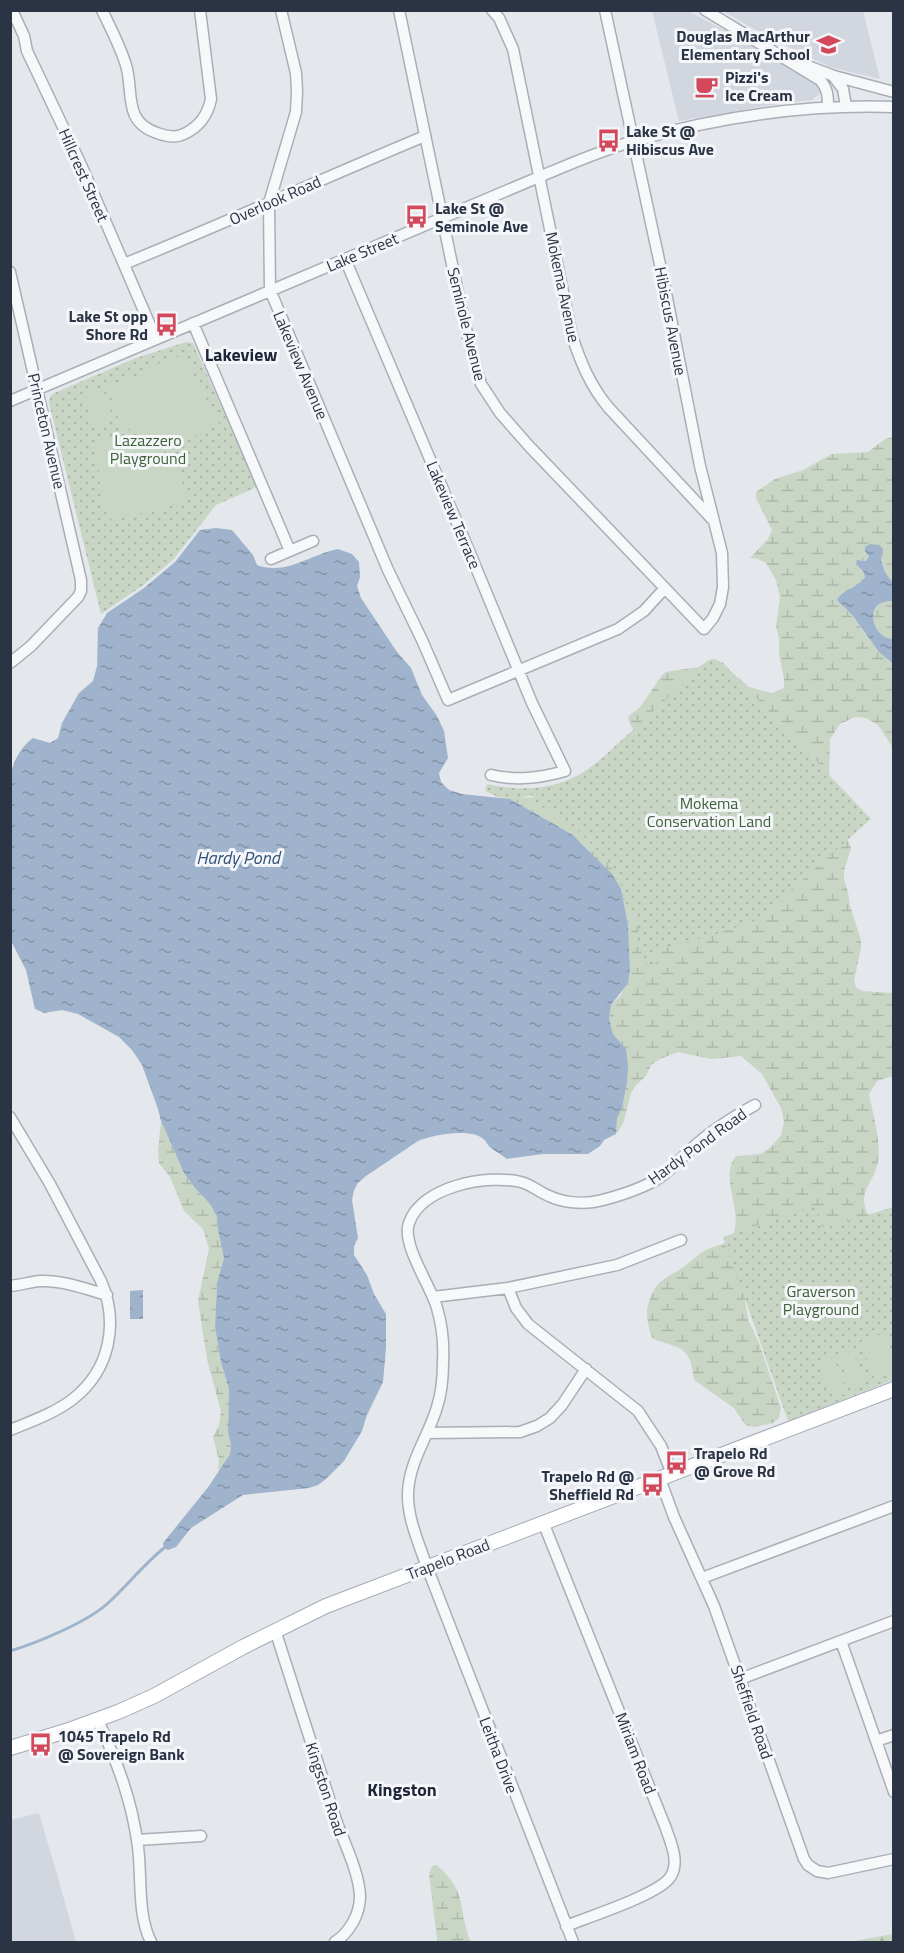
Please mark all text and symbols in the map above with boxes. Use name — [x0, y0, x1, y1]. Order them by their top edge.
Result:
place label: Douglas MacArthur Elementary School — [676, 24, 810, 66]
school or university icon: Douglas MacArthur Elementary School — [815, 32, 841, 58]
place label: Pizzi's Ice Cream — [725, 65, 793, 107]
cafe icon: Pizzi's Ice Cream — [694, 73, 720, 99]
place label: Lake St @ Hibiscus Ave — [626, 119, 714, 161]
street label: Hillcrest Street — [53, 124, 115, 226]
bus stop icon: Lake St @ Hibiscus Ave — [595, 127, 621, 153]
street label: Overlook Road — [225, 169, 325, 231]
place label: Lake St @ Seminole Ave — [435, 196, 528, 238]
bus stop icon: Lake St @ Seminole Ave — [404, 204, 430, 230]
street label: Lake Street — [322, 226, 402, 278]
street label: Mokema Avenue — [540, 230, 586, 344]
street label: Seminole Avenue — [441, 265, 493, 383]
street label: Hibiscus Avenue — [649, 265, 693, 377]
place label: Lake St opp Shore Rd — [69, 304, 148, 346]
street label: Lakeview Avenue — [267, 307, 335, 423]
bus stop icon: Lake St opp Shore Rd — [153, 312, 179, 338]
district label: Lakeview — [205, 341, 277, 368]
street label: Princeton Avenue — [22, 371, 72, 491]
park label: Lazazzero Playground — [110, 428, 186, 470]
street label: Lakeview Terrace — [420, 457, 488, 573]
park label: Mokema Conservation Land — [647, 791, 771, 833]
water label: Hardy Pond — [196, 844, 282, 871]
street label: Hardy Pond Road — [643, 1102, 751, 1190]
park label: Graverson Playground — [783, 1279, 859, 1321]
place label: Trapelo Rd @ Grove Rd — [694, 1441, 775, 1483]
bus stop icon: Trapelo Rd @ Grove Rd — [663, 1449, 689, 1475]
place label: Trapelo Rd @ Sheffield Rd — [541, 1464, 634, 1506]
bus stop icon: Trapelo Rd @ Sheffield Rd — [639, 1472, 665, 1498]
street label: Trapelo Road — [403, 1532, 493, 1586]
street label: Sheffield Road — [725, 1662, 779, 1762]
street label: Miriam Road — [609, 1709, 663, 1797]
street label: Leitha Drive — [473, 1713, 525, 1797]
place label: 1045 Trapelo Rd @ Sovereign Bank — [58, 1724, 185, 1766]
bus stop icon: 1045 Trapelo Rd @ Sovereign Bank — [27, 1732, 53, 1758]
street label: Kingston Road — [299, 1739, 353, 1839]
district label: Kingston — [367, 1776, 437, 1803]

